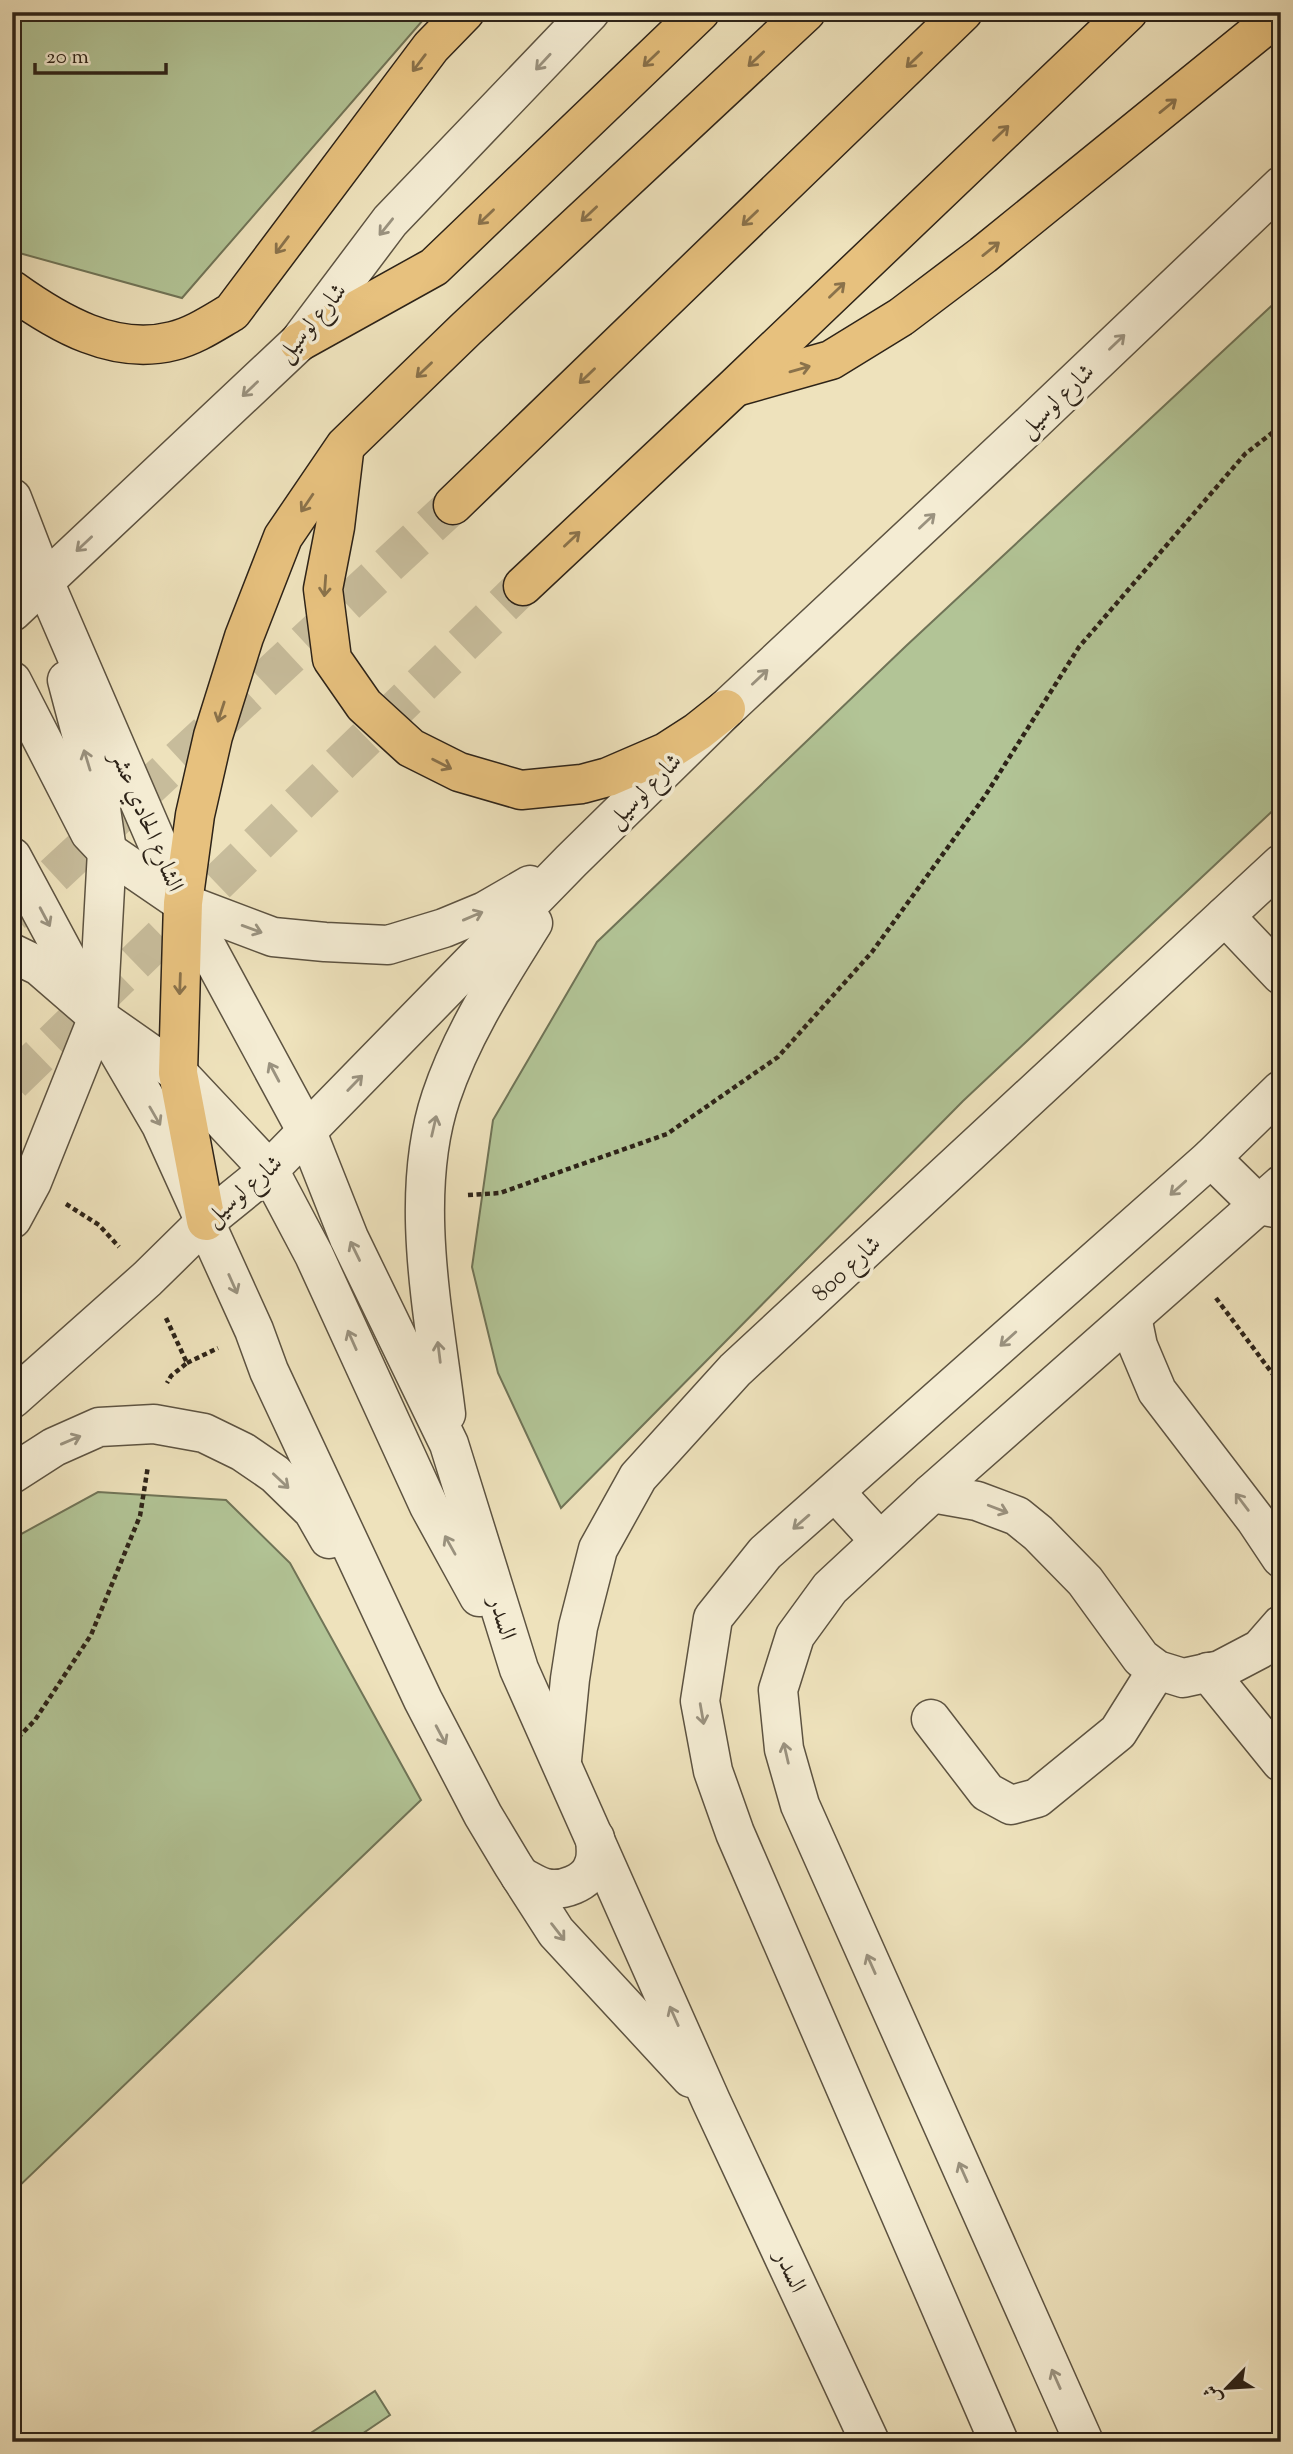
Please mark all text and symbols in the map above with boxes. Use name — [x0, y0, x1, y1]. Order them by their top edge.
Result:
scale bar — [35, 32, 166, 76]
text: 20 m — [46, 43, 89, 73]
one-way arrow — [748, 50, 765, 67]
one-way arrow — [642, 51, 659, 68]
one-way arrow — [905, 51, 922, 68]
one-way arrow — [412, 53, 427, 72]
one-way arrow — [535, 53, 551, 71]
one-way arrow — [1158, 98, 1176, 114]
one-way arrow — [992, 125, 1010, 141]
one-way arrow — [581, 205, 598, 222]
one-way arrow — [478, 208, 496, 225]
one-way arrow — [742, 209, 759, 226]
one-way arrow — [378, 217, 394, 235]
one-way arrow — [275, 235, 290, 254]
one-way arrow — [981, 241, 999, 256]
street label: شارع لوسيل — [269, 276, 357, 371]
one-way arrow — [828, 282, 845, 299]
one-way arrow — [1108, 333, 1125, 350]
street label: شارع لوسيل — [1012, 356, 1104, 447]
one-way arrow — [415, 361, 432, 378]
one-way arrow — [789, 362, 811, 375]
one-way arrow — [578, 368, 595, 385]
one-way arrow — [242, 380, 259, 397]
one-way arrow — [299, 492, 313, 512]
one-way arrow — [918, 513, 935, 530]
one-way arrow — [563, 531, 580, 548]
one-way arrow — [76, 536, 93, 553]
one-way arrow — [318, 574, 331, 597]
one-way arrow — [751, 668, 768, 685]
one-way arrow — [213, 701, 226, 723]
street label: الشارع الحادي عشر — [99, 743, 191, 898]
street label: شارع لوسيل — [600, 746, 691, 837]
one-way arrow — [80, 750, 93, 772]
one-way arrow — [431, 757, 452, 771]
one-way arrow — [38, 907, 52, 927]
one-way arrow — [462, 909, 483, 922]
one-way arrow — [241, 924, 262, 936]
one-way arrow — [174, 973, 187, 996]
one-way arrow — [267, 1062, 281, 1083]
one-way arrow — [346, 1075, 363, 1092]
one-way arrow — [149, 1105, 162, 1126]
one-way arrow — [428, 1115, 441, 1138]
street label: شارع لوسيل — [198, 1148, 292, 1236]
one-way arrow — [1170, 1179, 1187, 1196]
street label: شارع 800 — [805, 1228, 890, 1311]
one-way arrow — [348, 1241, 362, 1262]
one-way arrow — [227, 1273, 240, 1294]
one-way arrow — [345, 1330, 358, 1351]
one-way arrow — [999, 1331, 1017, 1347]
one-way arrow — [432, 1341, 445, 1364]
one-way arrow — [60, 1432, 81, 1445]
one-way arrow — [272, 1472, 289, 1489]
one-way arrow — [1235, 1493, 1250, 1512]
one-way arrow — [986, 1503, 1008, 1516]
one-way arrow — [793, 1515, 811, 1530]
one-way arrow — [443, 1535, 457, 1556]
street label: السدر — [478, 1591, 524, 1645]
one-way arrow — [696, 1702, 710, 1725]
one-way arrow — [435, 1724, 449, 1745]
one-way arrow — [778, 1742, 792, 1765]
one-way arrow — [550, 1923, 565, 1941]
one-way arrow — [864, 1954, 877, 1975]
one-way arrow — [667, 2006, 680, 2027]
one-way arrow — [956, 2161, 969, 2183]
street label: السدر — [764, 2243, 814, 2299]
north arrow — [1192, 2352, 1262, 2422]
one-way arrow — [1049, 2369, 1062, 2391]
text: ش — [1198, 2380, 1230, 2408]

